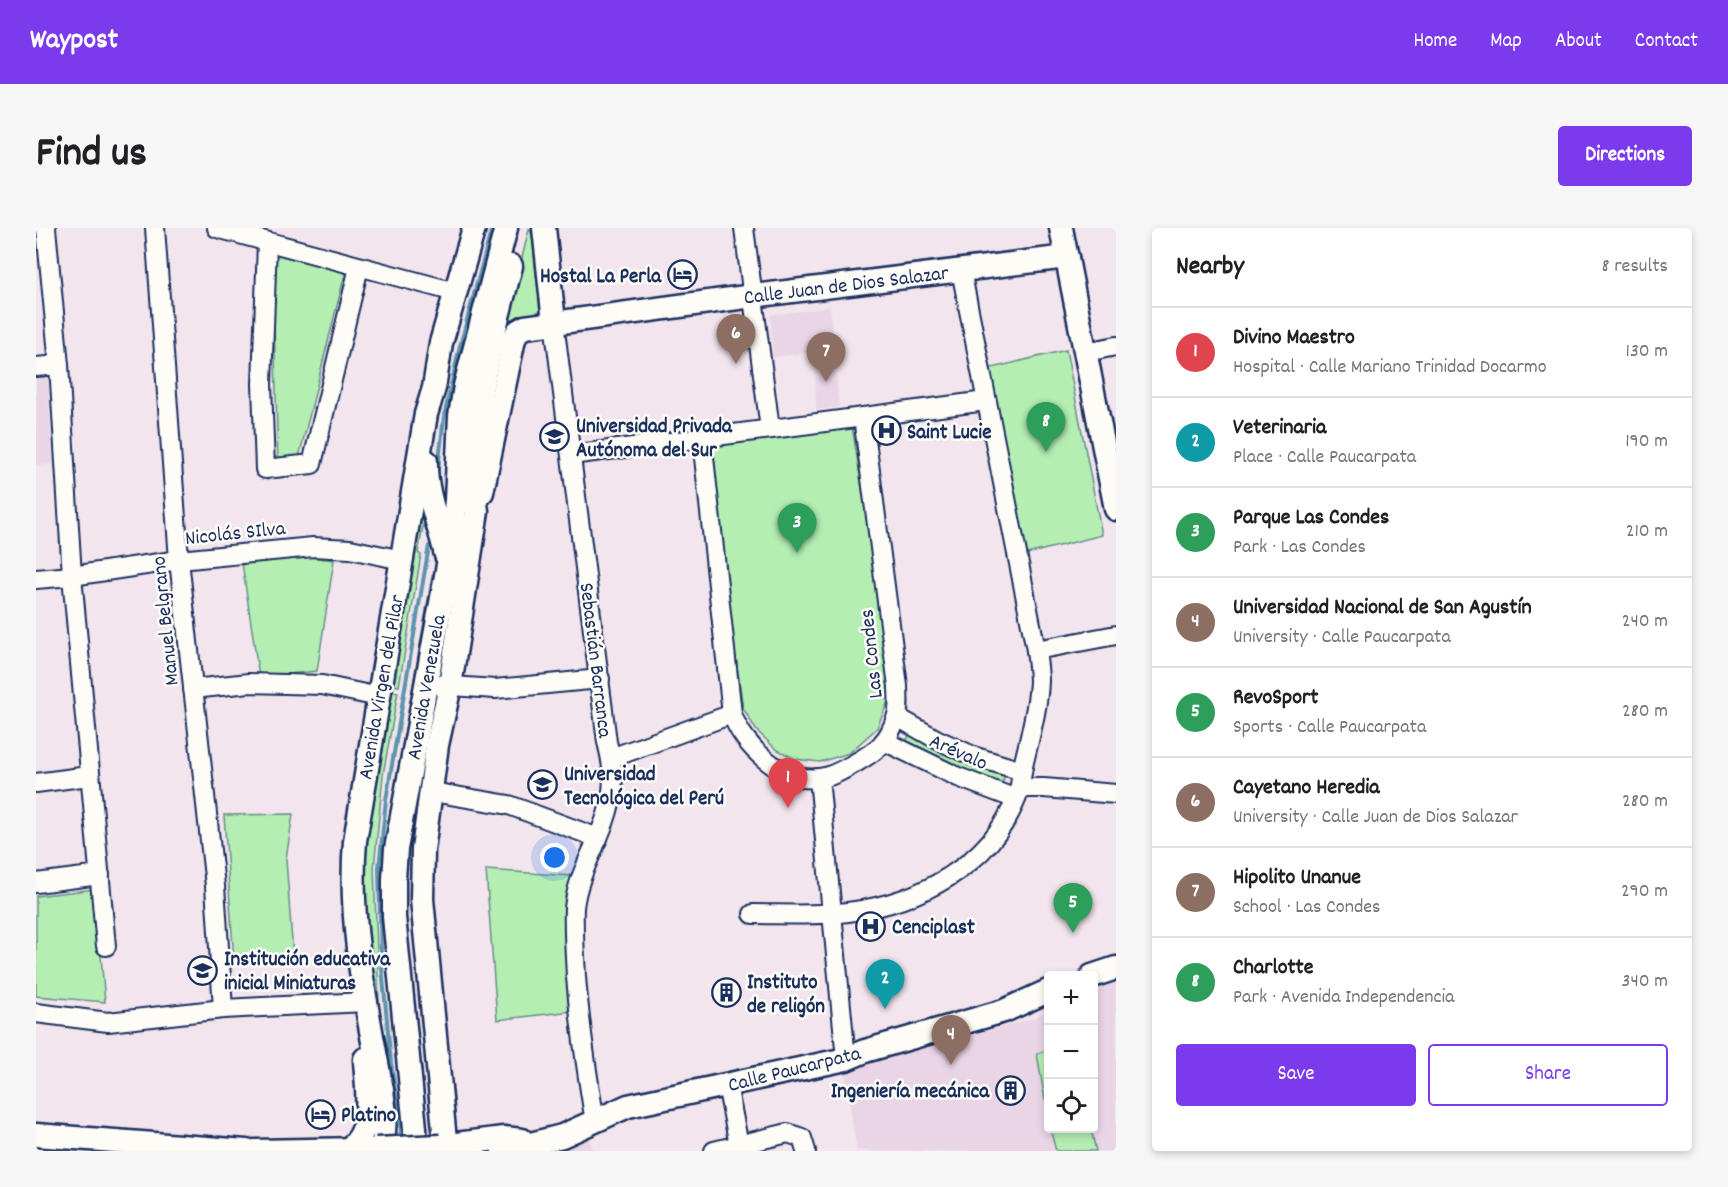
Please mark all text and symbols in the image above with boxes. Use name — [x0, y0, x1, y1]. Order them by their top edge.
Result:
text: Waypost — [30, 22, 118, 62]
text: Home — [1413, 27, 1457, 57]
text: Map — [1490, 27, 1522, 57]
text: About — [1555, 27, 1602, 57]
text: Contact — [1635, 27, 1698, 57]
text: Find us — [36, 126, 147, 186]
button: Directions — [1558, 126, 1692, 186]
text: Nearby — [1176, 249, 1244, 286]
text: 8 results — [1602, 253, 1668, 281]
hotel icon: Hostal La Perla — [666, 259, 698, 291]
street label: Calle Juan de Dios Salazar — [742, 259, 951, 314]
place label: Hostal La Perla — [540, 263, 662, 293]
pin: 6 — [716, 314, 756, 364]
text: Divino Maestro — [1233, 323, 1355, 354]
pin: 7 — [806, 332, 846, 382]
text: 1 — [1193, 338, 1198, 366]
text: 130 m — [1626, 338, 1668, 366]
text: Hospital · Calle Mariano Trinidad Docarmo — [1233, 354, 1547, 382]
pin: 8 — [1026, 402, 1066, 452]
place label: Universidad Privada Autónoma del Sur — [576, 413, 733, 467]
text: Veterinaria — [1233, 413, 1326, 444]
hospital icon: Saint Lucie — [870, 415, 902, 447]
place label: Saint Lucie — [907, 419, 991, 449]
school or university icon: Universidad Privada Autónoma del Sur — [539, 421, 571, 453]
text: 2 — [1191, 428, 1200, 456]
text: 190 m — [1625, 428, 1668, 456]
text: Place · Calle Paucarpata — [1233, 444, 1416, 472]
text: Parque Las Condes — [1233, 503, 1389, 534]
pin: 3 — [778, 504, 816, 553]
street label: Nicolás SIlva — [184, 515, 288, 555]
text: 3 — [1191, 518, 1200, 546]
text: 210 m — [1626, 518, 1668, 546]
text: Park · Las Condes — [1233, 534, 1366, 562]
street label: Manuel Belgrano — [145, 554, 189, 687]
street label: Sebastián Barranca — [570, 581, 619, 741]
street label: Avenida Virgen del Pilar — [352, 593, 414, 782]
text: Universidad Nacional de San Agustín — [1233, 593, 1532, 624]
street label: Las Condes — [853, 608, 893, 700]
text: 4 — [1191, 608, 1200, 636]
text: 240 m — [1622, 608, 1668, 636]
street label: Avenida Venezuela — [400, 611, 456, 762]
text: University · Calle Paucarpata — [1233, 624, 1451, 652]
text: RevoSport — [1233, 683, 1318, 714]
text: 5 — [1191, 698, 1200, 726]
text: 280 m — [1622, 698, 1668, 726]
text: Sports · Calle Paucarpata — [1233, 714, 1426, 742]
street label: Arévalo — [924, 728, 992, 780]
pin: 1 — [768, 758, 807, 808]
place label: Universidad Tecnológica del Perú — [564, 761, 724, 815]
school or university icon: Universidad Tecnológica del Perú — [527, 769, 559, 801]
text: Cayetano Heredia — [1233, 773, 1380, 804]
text: 6 — [1191, 788, 1200, 816]
text: 280 m — [1622, 788, 1668, 816]
text: University · Calle Juan de Dios Salazar — [1233, 804, 1518, 832]
your location — [540, 843, 569, 872]
text: Hipolito Unanue — [1233, 863, 1361, 894]
text: 7 — [1192, 878, 1199, 906]
text: 290 m — [1621, 878, 1668, 906]
pin: 5 — [1054, 884, 1092, 933]
text: School · Las Condes — [1233, 894, 1381, 922]
hospital icon: Cenciplast — [855, 910, 887, 942]
place label: Cenciplast — [892, 914, 975, 944]
place label: Institución educativa inicial Miniaturas — [224, 946, 391, 1000]
text: Charlotte — [1233, 953, 1313, 984]
school or university icon: Institución educativa inicial Miniaturas — [187, 954, 219, 986]
pin: 2 — [866, 960, 904, 1009]
text: 8 — [1191, 968, 1200, 996]
text: 340 m — [1622, 968, 1668, 996]
place label: Instituto de religón — [747, 969, 825, 1023]
map controls — [1044, 971, 1098, 1133]
button: + — [1044, 971, 1098, 1025]
building icon: Instituto de religón — [710, 977, 742, 1009]
text: Park · Avenida Independencia — [1233, 984, 1455, 1012]
pin: 4 — [932, 1016, 970, 1065]
button: − — [1044, 1025, 1098, 1079]
street label: Calle Paucarpata — [725, 1040, 865, 1102]
button: Save — [1176, 1044, 1416, 1106]
button: Share — [1428, 1044, 1668, 1106]
building icon: Ingeniería mecánica — [994, 1074, 1026, 1106]
place label: Ingeniería mecánica — [831, 1078, 990, 1108]
button: locate — [1044, 1079, 1098, 1133]
hotel icon: Platino — [304, 1098, 336, 1130]
place label: Platino — [341, 1102, 396, 1132]

